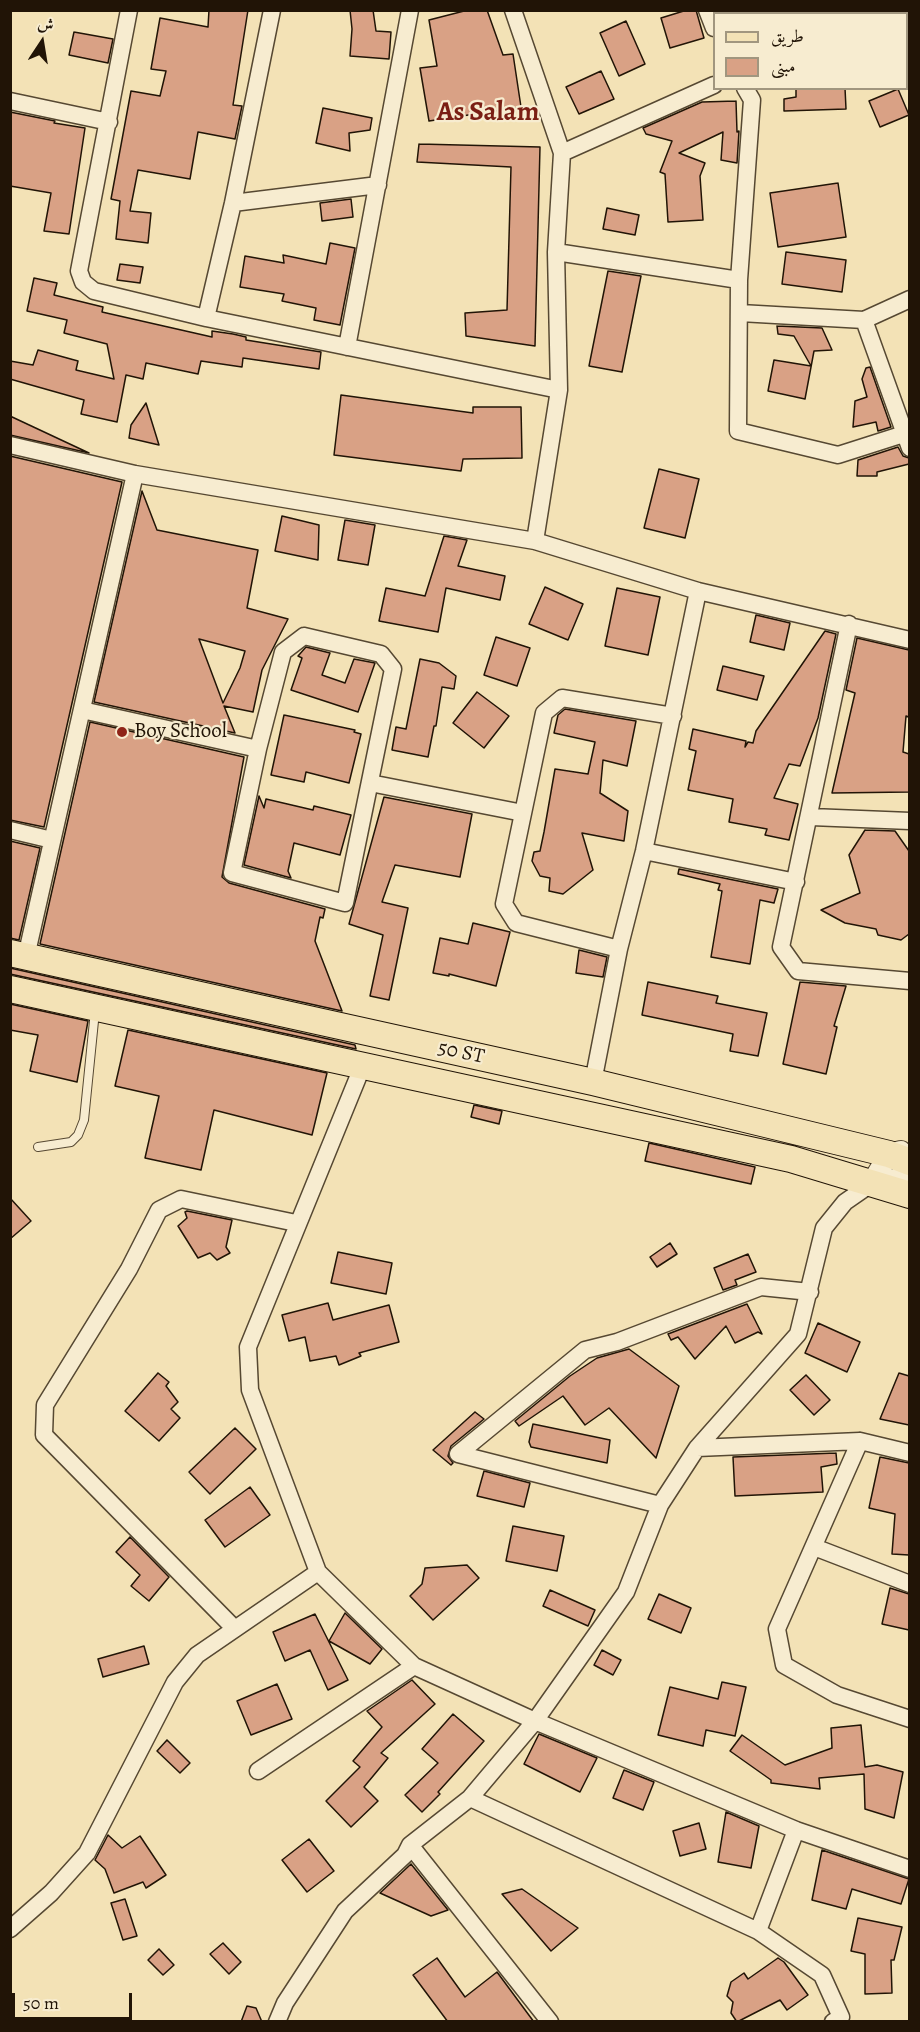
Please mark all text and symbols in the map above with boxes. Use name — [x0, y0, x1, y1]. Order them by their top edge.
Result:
north arrow — [12, 12, 72, 72]
text: ش — [36, 12, 56, 37]
legend — [713, 12, 908, 90]
text: طريق — [771, 24, 804, 48]
text: مبنى — [771, 54, 796, 78]
district label: As Salam — [437, 97, 539, 129]
place label: Boy School — [134, 719, 227, 745]
marker: Boy School — [115, 725, 129, 739]
street label: 50 ST — [435, 1036, 487, 1070]
scale bar — [15, 1981, 135, 2019]
text: 50 m — [23, 1991, 59, 2015]

